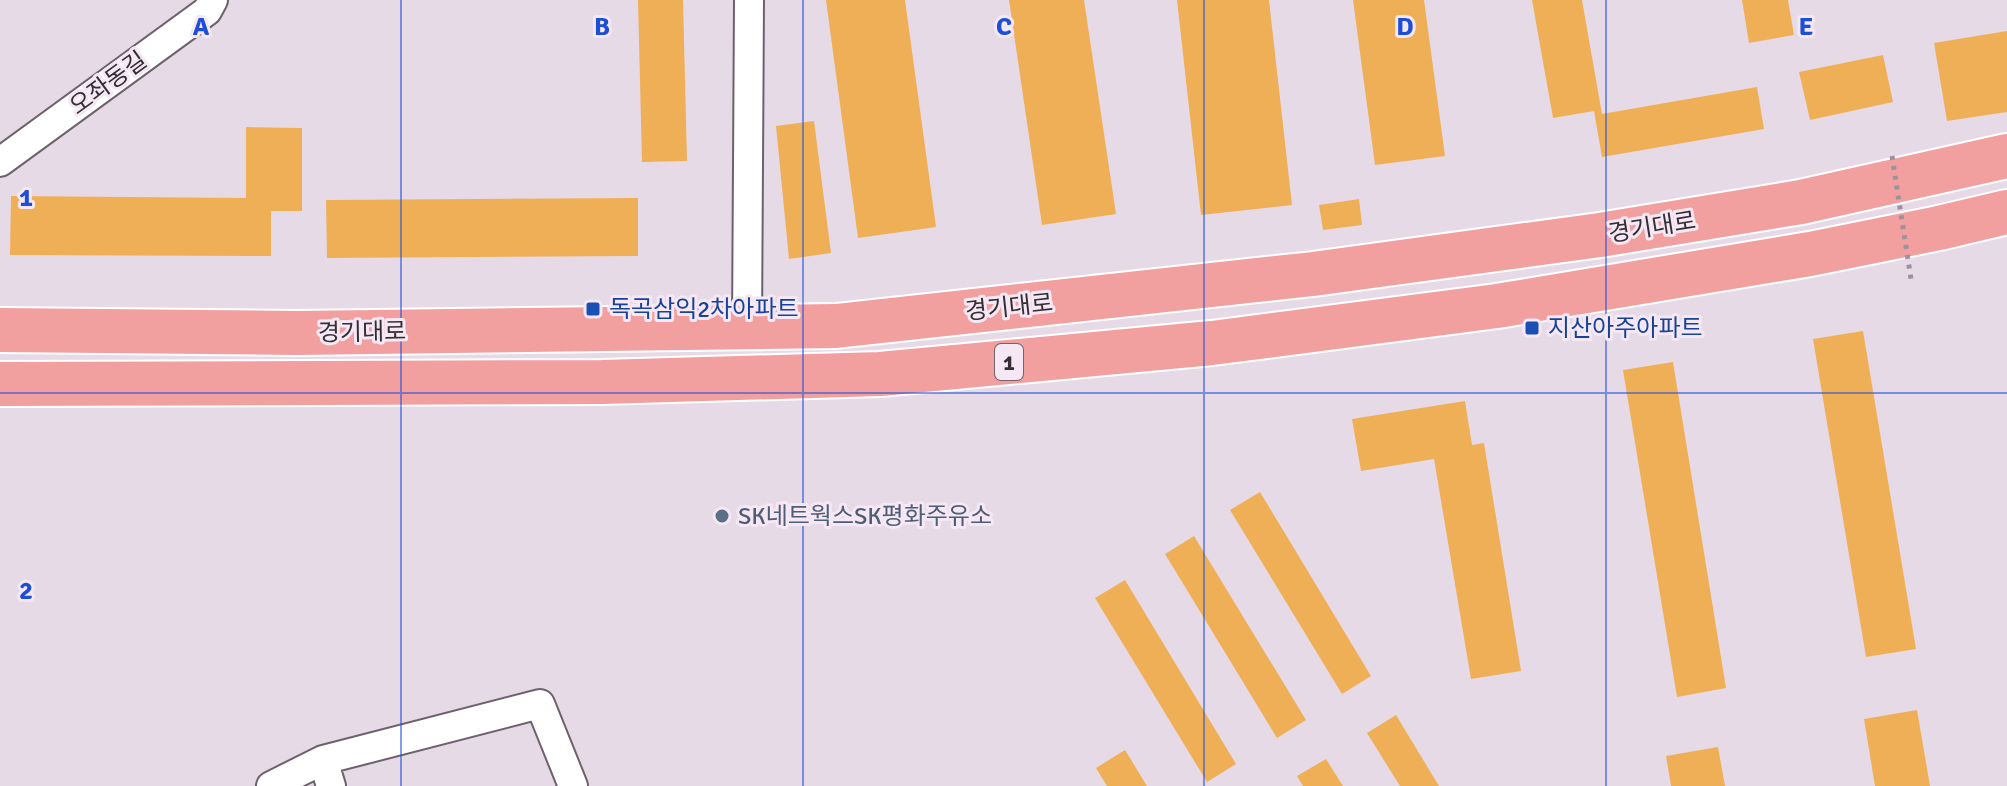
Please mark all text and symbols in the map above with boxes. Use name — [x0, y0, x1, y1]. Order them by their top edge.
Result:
text: A — [193, 11, 210, 43]
text: B — [594, 11, 610, 43]
text: C — [996, 11, 1012, 43]
text: D — [1396, 11, 1414, 43]
text: E — [1799, 11, 1813, 43]
street label: 오좌동길 — [63, 45, 153, 121]
text: 1 — [19, 182, 33, 214]
street label: 경기대로 — [1606, 205, 1698, 249]
street label: 경기대로 — [964, 287, 1054, 327]
place label: 독곡삼익2차아파트 — [609, 294, 799, 324]
marker: 독곡삼익2차아파트 — [584, 300, 602, 318]
place label: 지산아주아파트 — [1548, 313, 1703, 343]
street label: 경기대로 — [318, 316, 406, 348]
marker: 지산아주아파트 — [1523, 319, 1541, 337]
road number: 1 — [995, 344, 1023, 380]
place label: SK네트웍스SK평화주유소 — [738, 501, 992, 531]
marker: SK네트웍스SK평화주유소 — [713, 507, 731, 525]
text: 2 — [19, 575, 33, 607]

